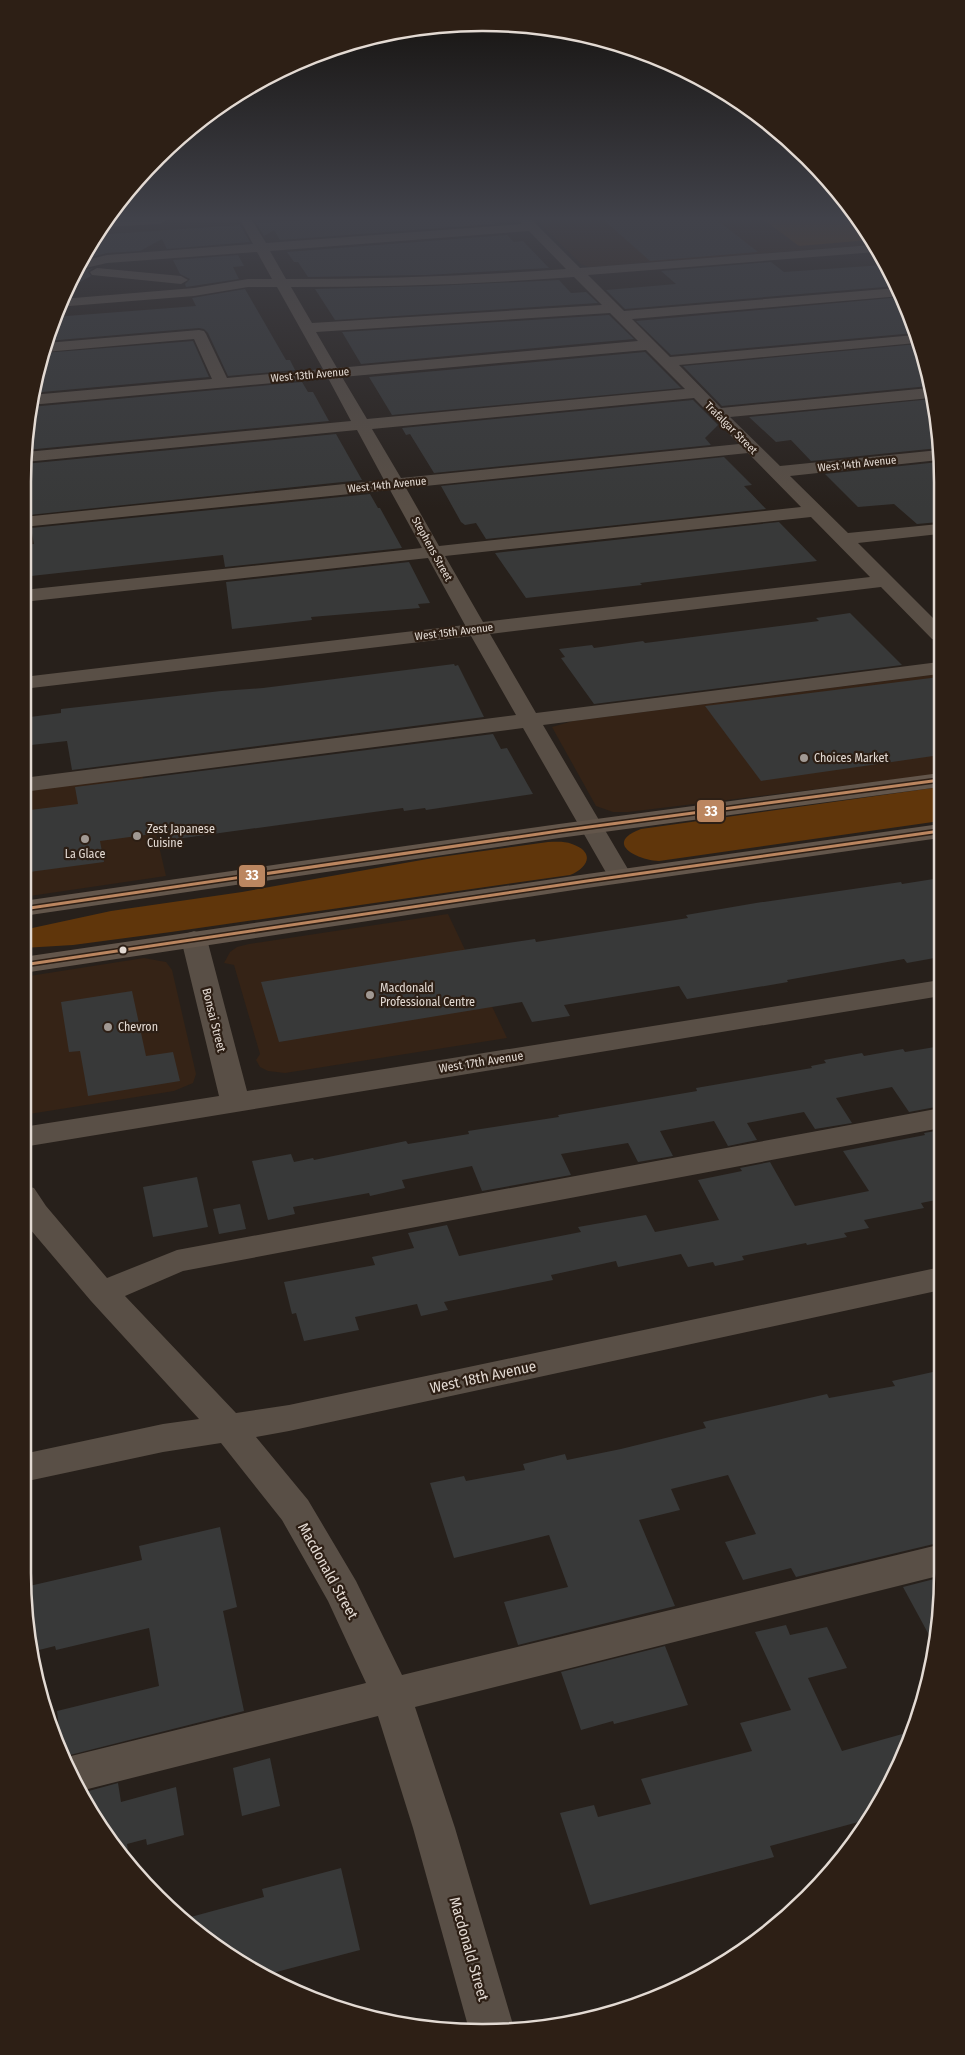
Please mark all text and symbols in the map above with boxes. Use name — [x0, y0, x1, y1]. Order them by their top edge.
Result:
street label: West 13th Avenue — [270, 365, 350, 385]
street label: Trafalgar Street — [702, 399, 760, 457]
street label: West 14th Avenue — [817, 453, 897, 475]
street label: West 14th Avenue — [347, 474, 427, 496]
street label: Stephens Street — [409, 515, 455, 584]
street label: West 15th Avenue — [414, 621, 494, 643]
place label: Choices Market — [814, 751, 888, 765]
marker: Choices Market — [798, 752, 810, 764]
line badge: 33 — [696, 799, 725, 823]
text: 33 — [703, 803, 718, 820]
place label: Zest Japanese Cuisine — [147, 822, 215, 850]
marker: Zest Japanese Cuisine — [131, 830, 143, 842]
marker: La Glace — [79, 833, 91, 845]
place label: La Glace — [65, 847, 105, 861]
line badge: 33 — [238, 864, 266, 888]
text: 33 — [244, 867, 259, 884]
unlabelled marker — [118, 945, 128, 955]
place label: Macdonald Professional Centre — [380, 981, 475, 1009]
street label: Bonsai Street — [199, 987, 229, 1054]
marker: Macdonald Professional Centre — [364, 989, 376, 1001]
place label: Chevron — [118, 1020, 158, 1034]
marker: Chevron — [102, 1021, 114, 1033]
street label: West 17th Avenue — [438, 1048, 524, 1076]
street label: West 18th Avenue — [428, 1357, 538, 1397]
street label: Macdonald Street — [294, 1520, 362, 1622]
street label: Macdonald Street — [446, 1895, 492, 2003]

